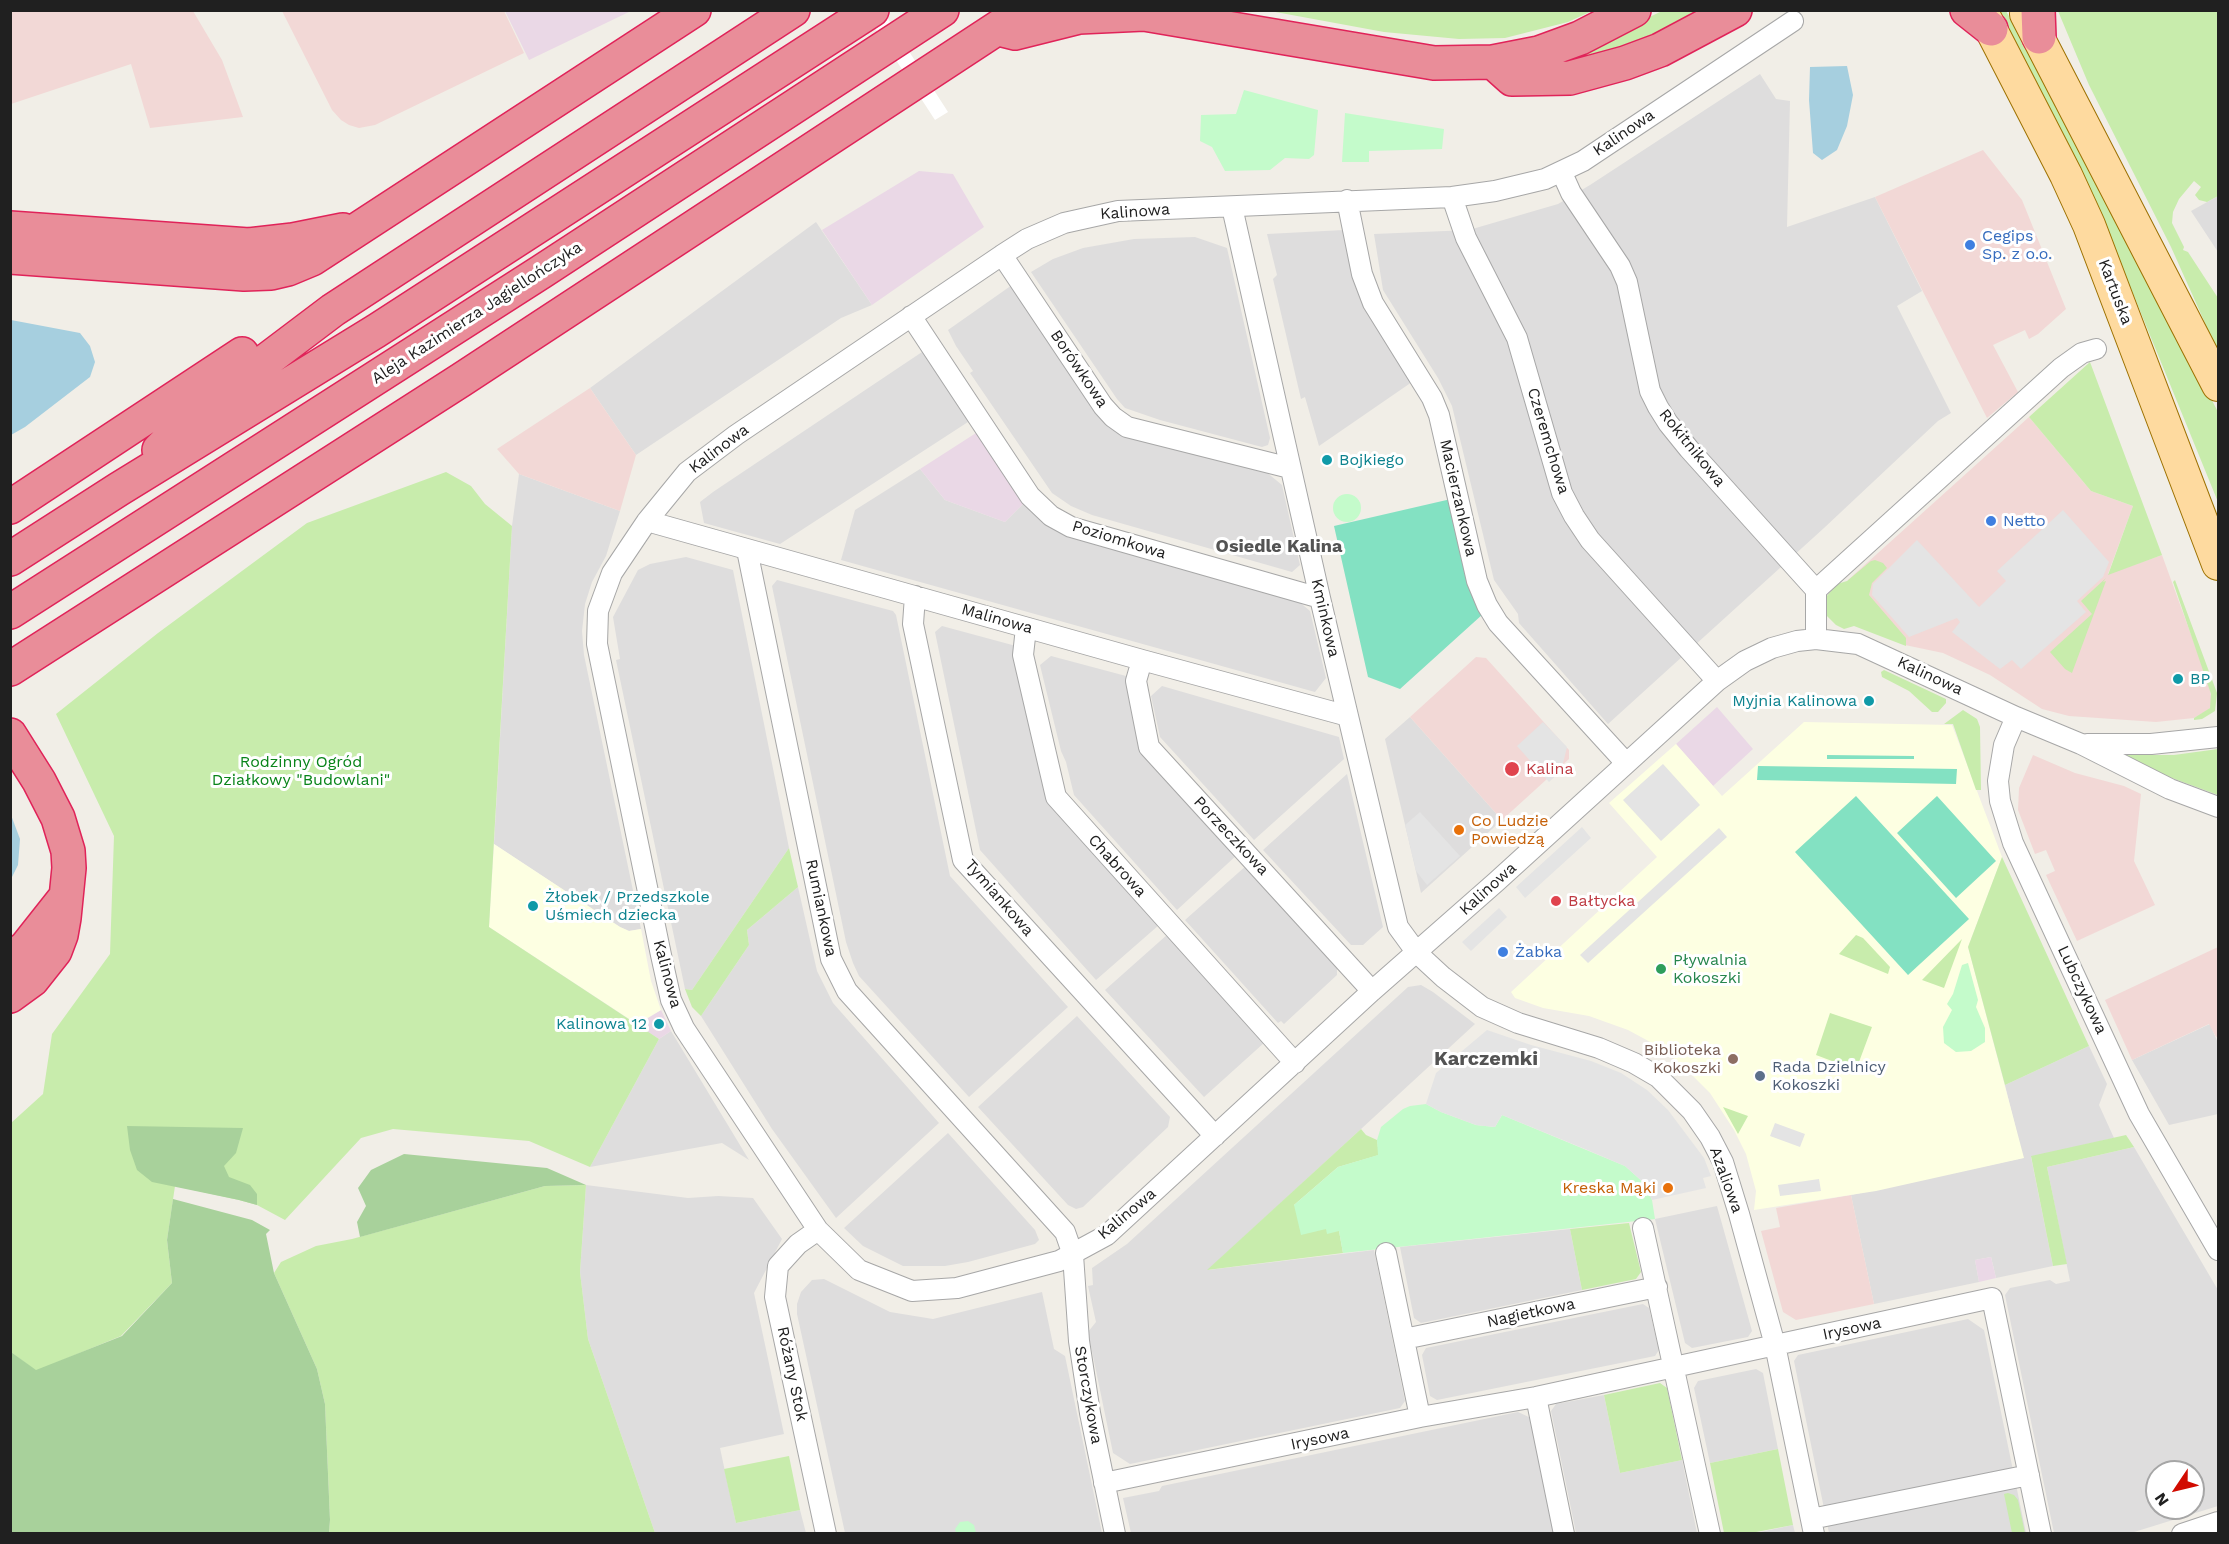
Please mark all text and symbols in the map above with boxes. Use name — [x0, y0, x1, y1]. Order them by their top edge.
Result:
street label: Kalinowa — [1590, 105, 1658, 161]
street label: Kalinowa — [1099, 200, 1171, 224]
place label: Cegips Sp. z o.o. — [1982, 226, 2052, 264]
street label: Aleja Kazimierza Jagiellończyka — [368, 238, 586, 388]
marker: Cegips Sp. z o.o. — [1963, 238, 1977, 252]
street label: Kartuska — [2094, 257, 2136, 327]
street label: Borówkowa — [1046, 327, 1112, 411]
street label: Czeremchowa — [1523, 386, 1573, 496]
street label: Rokitnikowa — [1655, 405, 1729, 491]
street label: Kalinowa — [685, 420, 753, 478]
street label: Macierzankowa — [1435, 438, 1481, 558]
place label: Bojkiego — [1339, 450, 1404, 470]
marker: Bojkiego — [1320, 453, 1334, 467]
place label: Netto — [2003, 511, 2046, 531]
marker: Netto — [1984, 514, 1998, 528]
street label: Poziomkowa — [1070, 517, 1168, 563]
district label: Osiedle Kalina — [1216, 536, 1342, 558]
street label: Kminkowa — [1307, 577, 1343, 659]
street label: Malinowa — [959, 600, 1035, 638]
street label: Kalinowa — [1894, 653, 1966, 699]
place label: BP — [2190, 669, 2210, 689]
marker: BP — [2171, 672, 2185, 686]
place label: Myjnia Kalinowa — [1732, 691, 1857, 711]
marker: Myjnia Kalinowa — [1862, 694, 1876, 708]
park label: Rodzinny Ogród Działkowy "Budowlani" — [212, 752, 390, 790]
place label: Kalina — [1526, 759, 1573, 779]
marker: Kalina — [1503, 760, 1521, 778]
street label: Porzeczkowa — [1189, 792, 1273, 880]
place label: Co Ludzie Powiedzą — [1471, 811, 1548, 849]
marker: Co Ludzie Powiedzą — [1452, 823, 1466, 837]
street label: Chabrowa — [1084, 831, 1150, 901]
street label: Tymiankowa — [960, 856, 1038, 940]
street label: Rumiankowa — [801, 857, 841, 959]
street label: Kalinowa — [1456, 858, 1520, 920]
place label: Żłobek / Przedszkole Uśmiech dziecka — [545, 887, 710, 925]
place label: Bałtycka — [1568, 891, 1635, 911]
marker: Bałtycka — [1549, 894, 1563, 908]
marker: Żłobek / Przedszkole Uśmiech dziecka — [526, 899, 540, 913]
street label: Kalinowa — [649, 938, 685, 1010]
place label: Żabka — [1515, 942, 1562, 962]
street label: Lubczykowa — [2053, 943, 2111, 1037]
marker: Żabka — [1496, 945, 1510, 959]
place label: Pływalnia Kokoszki — [1673, 950, 1747, 988]
marker: Pływalnia Kokoszki — [1654, 962, 1668, 976]
place label: Kalinowa 12 — [556, 1014, 647, 1034]
marker: Kalinowa 12 — [652, 1017, 666, 1031]
place label: Biblioteka Kokoszki — [1644, 1040, 1721, 1078]
district label: Karczemki — [1434, 1047, 1538, 1071]
marker: Biblioteka Kokoszki — [1726, 1052, 1740, 1066]
place label: Rada Dzielnicy Kokoszki — [1772, 1057, 1886, 1095]
marker: Rada Dzielnicy Kokoszki — [1753, 1069, 1767, 1083]
street label: Azaliowa — [1705, 1144, 1747, 1216]
place label: Kreska Mąki — [1562, 1178, 1656, 1198]
marker: Kreska Mąki — [1661, 1181, 1675, 1195]
street label: Kalinowa — [1094, 1184, 1160, 1244]
street label: Nagietkowa — [1485, 1294, 1577, 1332]
street label: Irysowa — [1821, 1313, 1883, 1345]
street label: Różany Stok — [773, 1325, 811, 1423]
street label: Storczykowa — [1070, 1345, 1106, 1445]
street label: Irysowa — [1289, 1423, 1351, 1455]
north arrow — [2145, 1460, 2205, 1520]
text: N — [2150, 1489, 2173, 1510]

